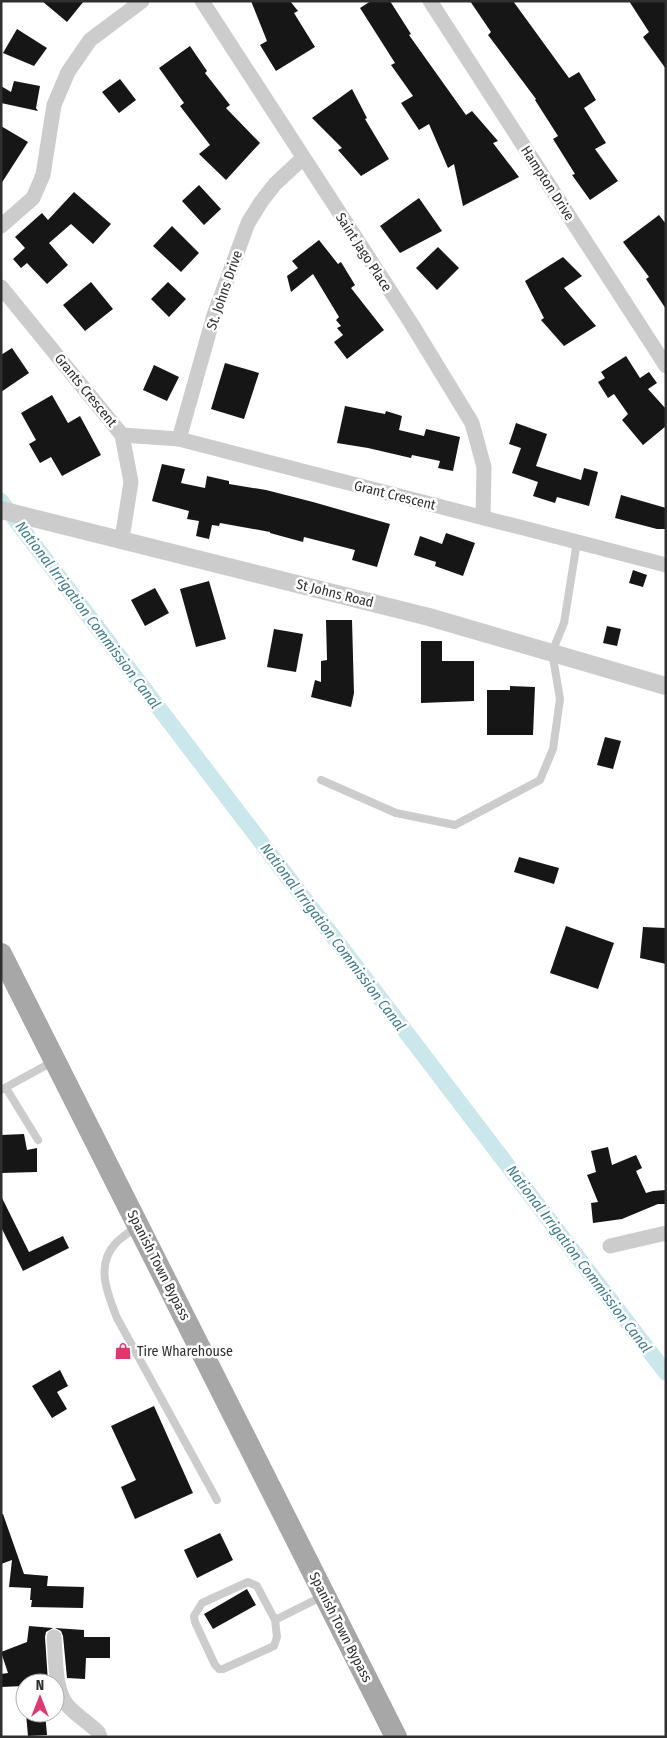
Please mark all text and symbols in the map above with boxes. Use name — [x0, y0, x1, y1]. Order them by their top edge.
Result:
street label: Hampton Drive — [517, 143, 578, 224]
street label: Saint Jago Place — [332, 210, 395, 295]
street label: St. Johns Drive — [203, 248, 246, 332]
street label: Grants Crescent — [51, 350, 121, 431]
street label: Grant Crescent — [352, 477, 438, 514]
water label: National Irrigation Commission Canal — [12, 518, 164, 712]
street label: St Johns Road — [294, 576, 375, 611]
water label: National Irrigation Commission Canal — [257, 840, 409, 1034]
water label: National Irrigation Commission Canal — [503, 1162, 655, 1356]
street label: Spanish Town Bypass — [123, 1207, 194, 1323]
shop icon: Tire Wharehouse — [113, 1341, 133, 1361]
place label: Tire Wharehouse — [137, 1343, 233, 1360]
street label: Spanish Town Bypass — [305, 1569, 376, 1685]
north arrow — [15, 1673, 65, 1723]
text: N — [36, 1677, 44, 1694]

